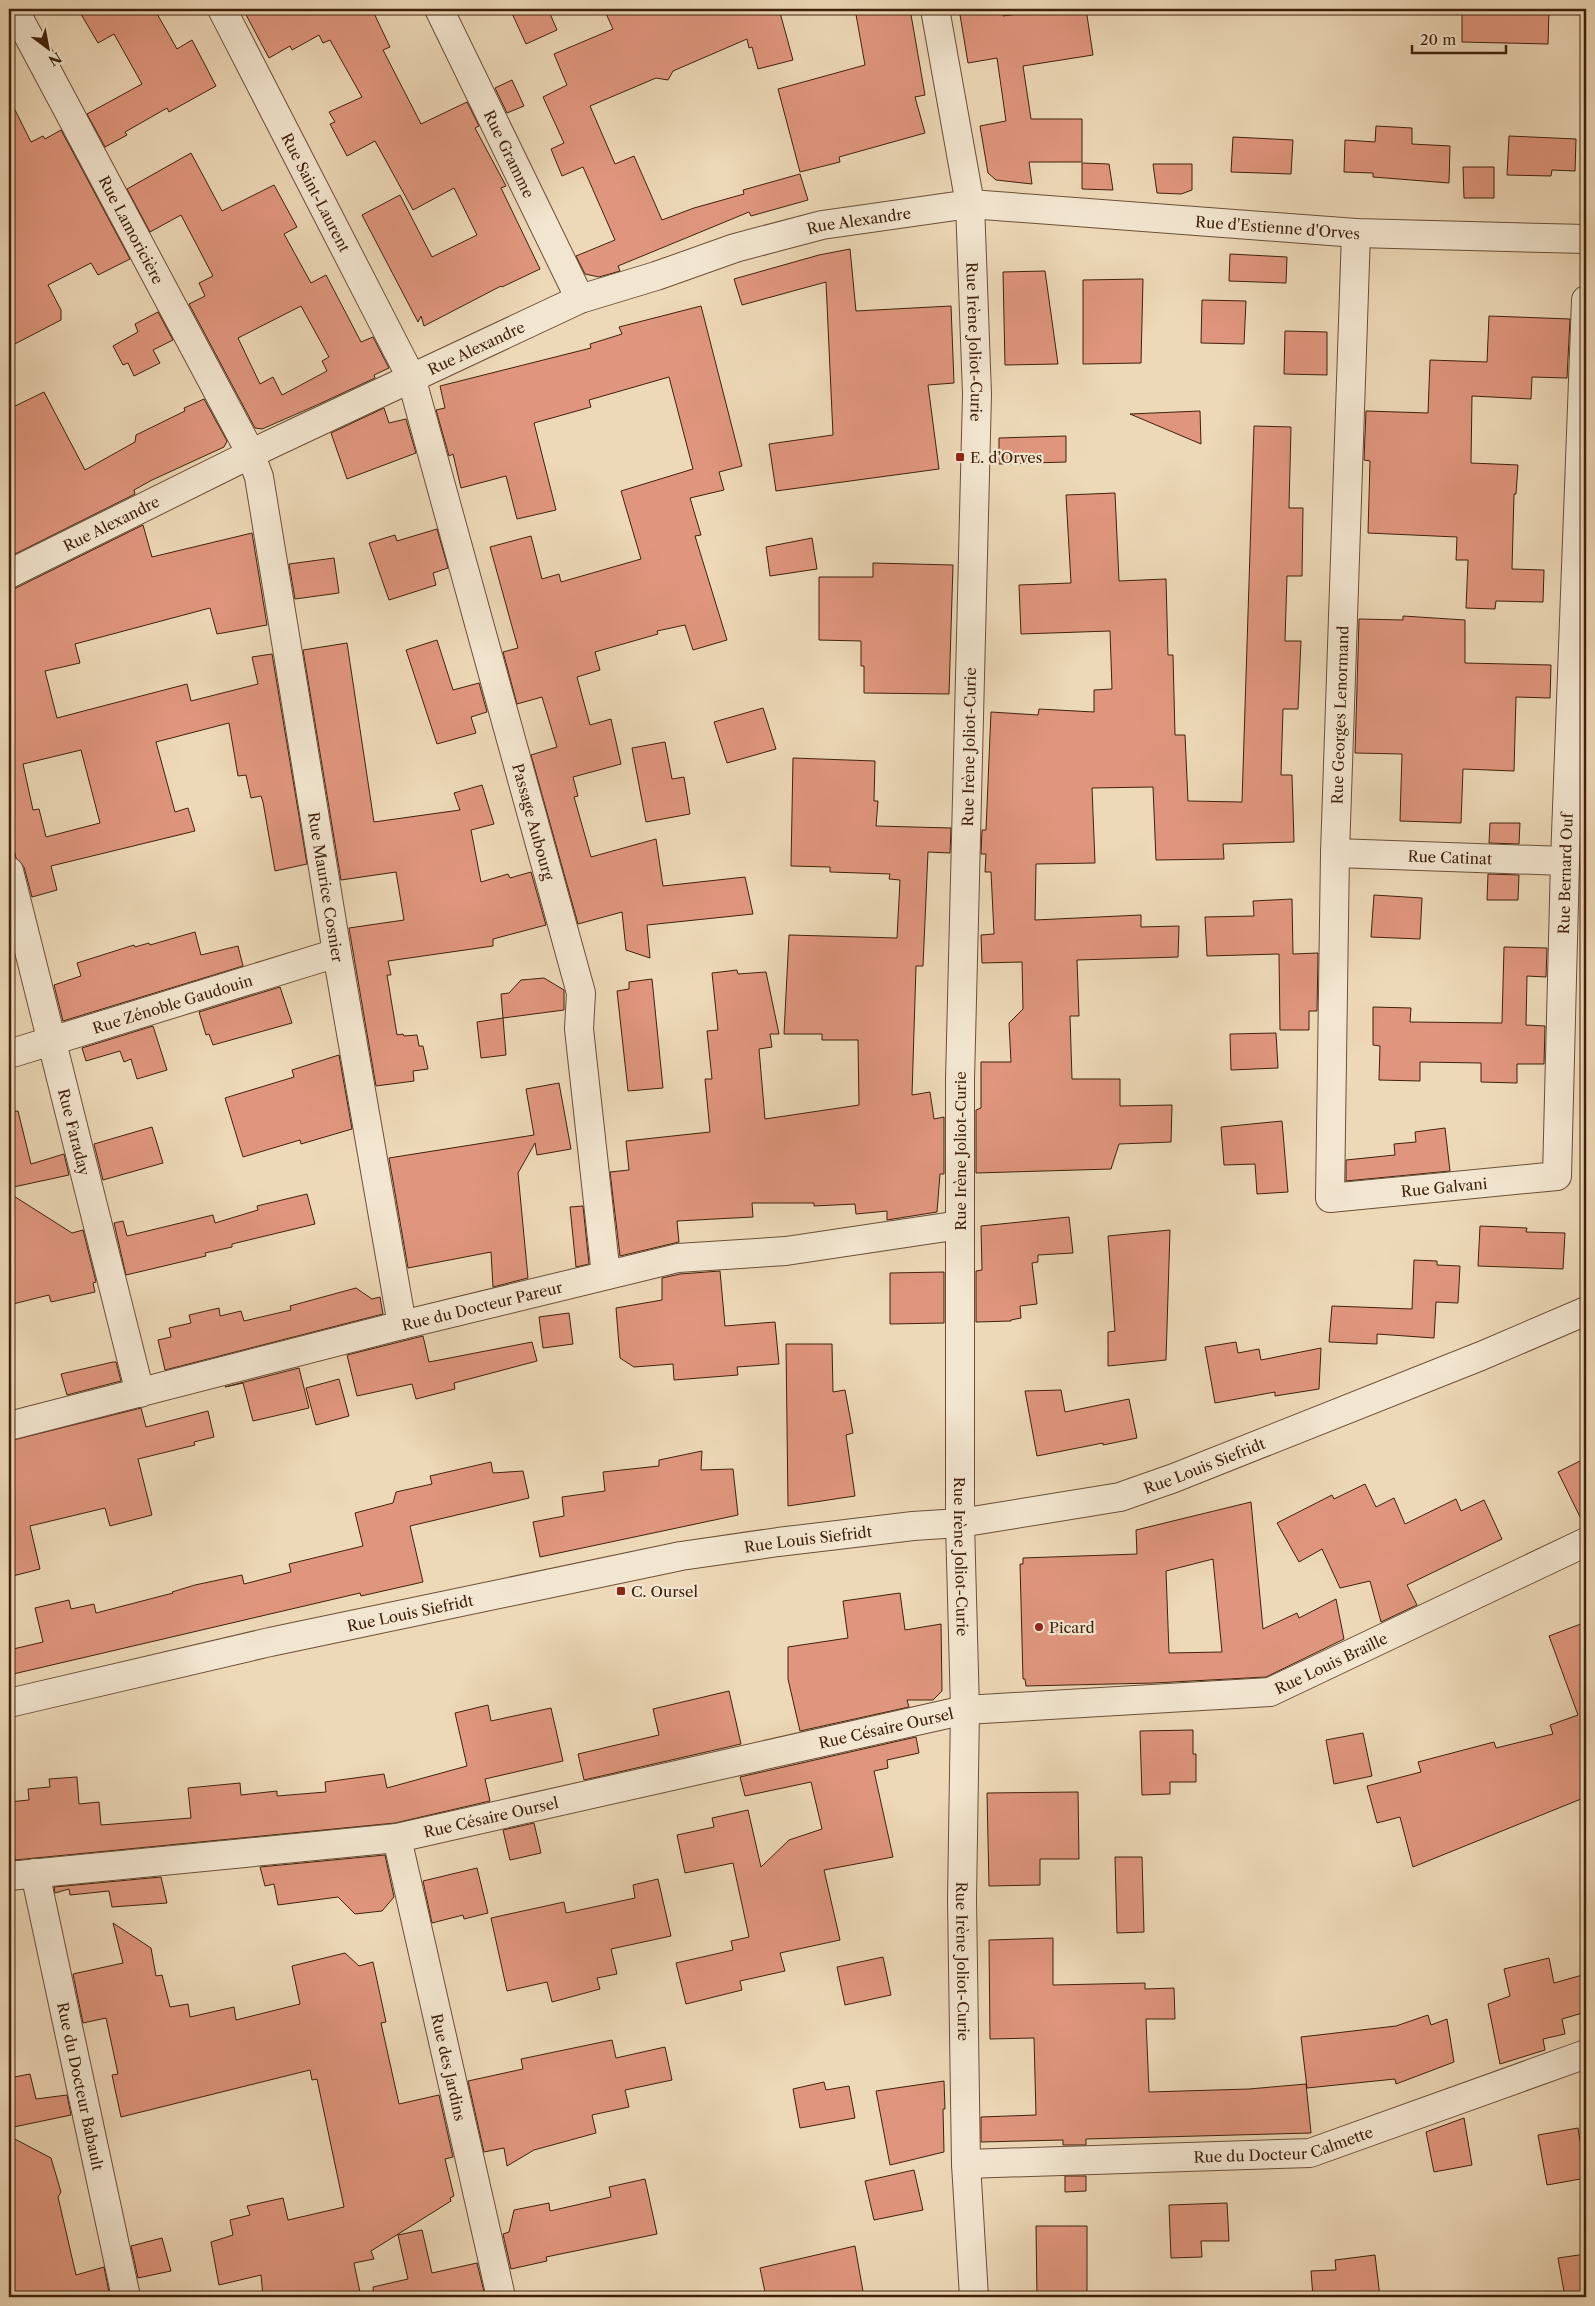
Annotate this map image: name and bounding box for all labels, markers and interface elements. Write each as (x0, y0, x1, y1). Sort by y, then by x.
north arrow (22, 22, 72, 72)
scale bar (1412, 22, 1506, 54)
text: 20 m (1420, 30, 1456, 49)
text: N (45, 48, 65, 70)
street label: Rue Gramme (480, 107, 539, 201)
street label: Rue Saint-Laurent (278, 129, 355, 256)
street label: Rue Lamoricière (95, 172, 168, 287)
street label: Rue Alexandre (805, 203, 912, 238)
street label: Rue d'Estienne d'Orves (1195, 211, 1360, 243)
street label: Rue Irène Joliot-Curie (963, 262, 987, 422)
street label: Rue Alexandre (424, 317, 528, 379)
place label: E. d’Orves (970, 448, 1042, 467)
marker: E. d’Orves (954, 451, 966, 463)
street label: Rue Alexandre (60, 491, 162, 555)
street label: Rue Georges Lenormand (1327, 625, 1353, 805)
street label: Rue Irène Joliot-Curie (958, 667, 980, 827)
street label: Passage Aubourg (509, 761, 559, 882)
street label: Rue Maurice Cosnier (305, 810, 348, 964)
street label: Rue Bernard Ouf (1554, 811, 1576, 935)
street label: Rue Catinat (1407, 846, 1493, 868)
street label: Rue Zénoble Gaudouin (90, 970, 255, 1037)
street label: Rue Irène Joliot-Curie (951, 1071, 970, 1231)
street label: Rue Faraday (54, 1086, 95, 1178)
street label: Rue Galvani (1400, 1173, 1488, 1201)
street label: Rue du Docteur Pareur (399, 1277, 565, 1334)
street label: Rue Louis Siefridt (1141, 1433, 1268, 1497)
street label: Rue Irène Joliot-Curie (950, 1477, 973, 1637)
street label: Rue Louis Siefridt (743, 1521, 874, 1556)
place label: C. Oursel (631, 1582, 698, 1601)
marker: C. Oursel (615, 1585, 627, 1597)
street label: Rue Louis Siefridt (345, 1590, 476, 1635)
place label: Picard (1049, 1618, 1095, 1637)
marker: Picard (1033, 1621, 1045, 1633)
street label: Rue Louis Braille (1271, 1628, 1390, 1698)
street label: Rue Césaire Oursel (817, 1703, 956, 1752)
street label: Rue Césaire Oursel (422, 1792, 561, 1841)
street label: Rue Irène Joliot-Curie (952, 1882, 974, 2041)
street label: Rue du Docteur Babault (53, 2000, 108, 2173)
street label: Rue des Jardins (428, 2012, 470, 2123)
street label: Rue du Docteur Calmette (1193, 2122, 1375, 2166)

